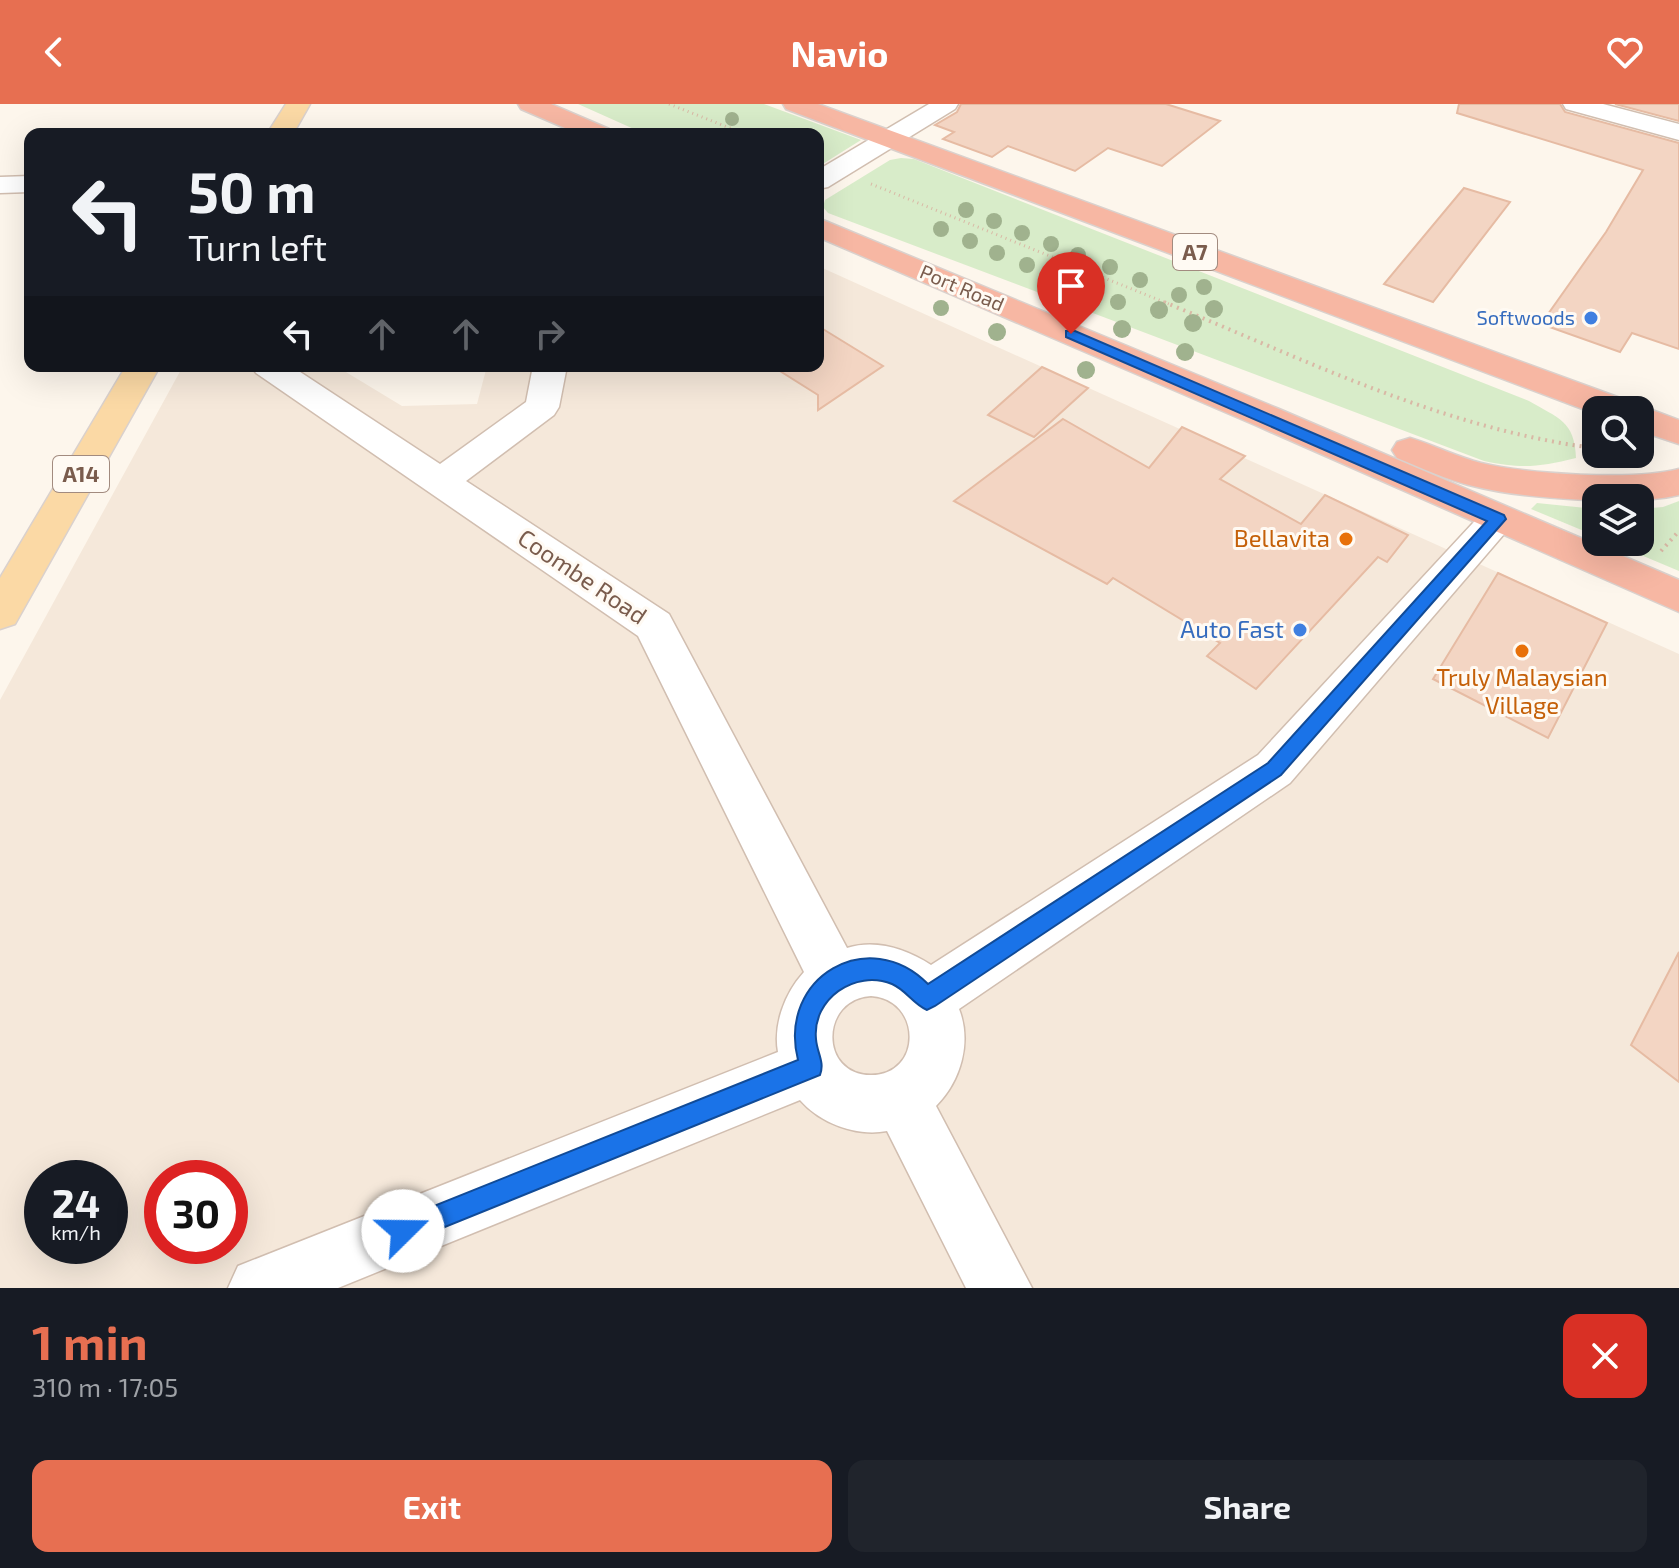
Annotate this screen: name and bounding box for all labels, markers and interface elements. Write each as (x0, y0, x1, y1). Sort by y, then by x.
icon: back (32, 30, 76, 74)
icon: heart (1603, 30, 1647, 74)
text: Navio (791, 31, 888, 74)
text: 50 m (188, 157, 316, 224)
icon: left (56, 160, 160, 264)
text: Turn left (188, 225, 327, 268)
road number: A7 (1173, 234, 1217, 270)
pin (1037, 252, 1105, 334)
street label: Port Road (917, 259, 1008, 316)
icon: arrive (1049, 264, 1093, 308)
place label: Softwoods (1476, 305, 1575, 329)
marker: Softwoods (1582, 309, 1600, 327)
icon: left (276, 312, 320, 356)
icon: ahead (360, 312, 404, 356)
icon: ahead (444, 312, 488, 356)
icon: right (528, 312, 572, 356)
map controls (1582, 396, 1654, 556)
button: search (1582, 396, 1654, 468)
road number: A14 (53, 456, 109, 492)
button: layers (1582, 484, 1654, 556)
street label: Coombe Road (513, 522, 653, 629)
place label: Bellavita (1234, 523, 1330, 552)
marker: Bellavita (1337, 530, 1355, 548)
place label: Auto Fast (1180, 614, 1284, 643)
marker: Auto Fast (1291, 621, 1309, 639)
marker: Truly Malaysian Village (1513, 642, 1531, 660)
place label: Truly Malaysian Village (1436, 662, 1608, 719)
speed limit sign: 30 (144, 1160, 248, 1264)
text: 24 (52, 1178, 100, 1226)
position arrow (361, 1189, 445, 1273)
text: km/h (51, 1220, 101, 1244)
text: 1 min (32, 1312, 148, 1370)
button: close (1563, 1314, 1647, 1398)
text: 310 m · 17:05 (32, 1371, 178, 1402)
button: Exit (32, 1460, 832, 1552)
button: Share (848, 1460, 1647, 1552)

